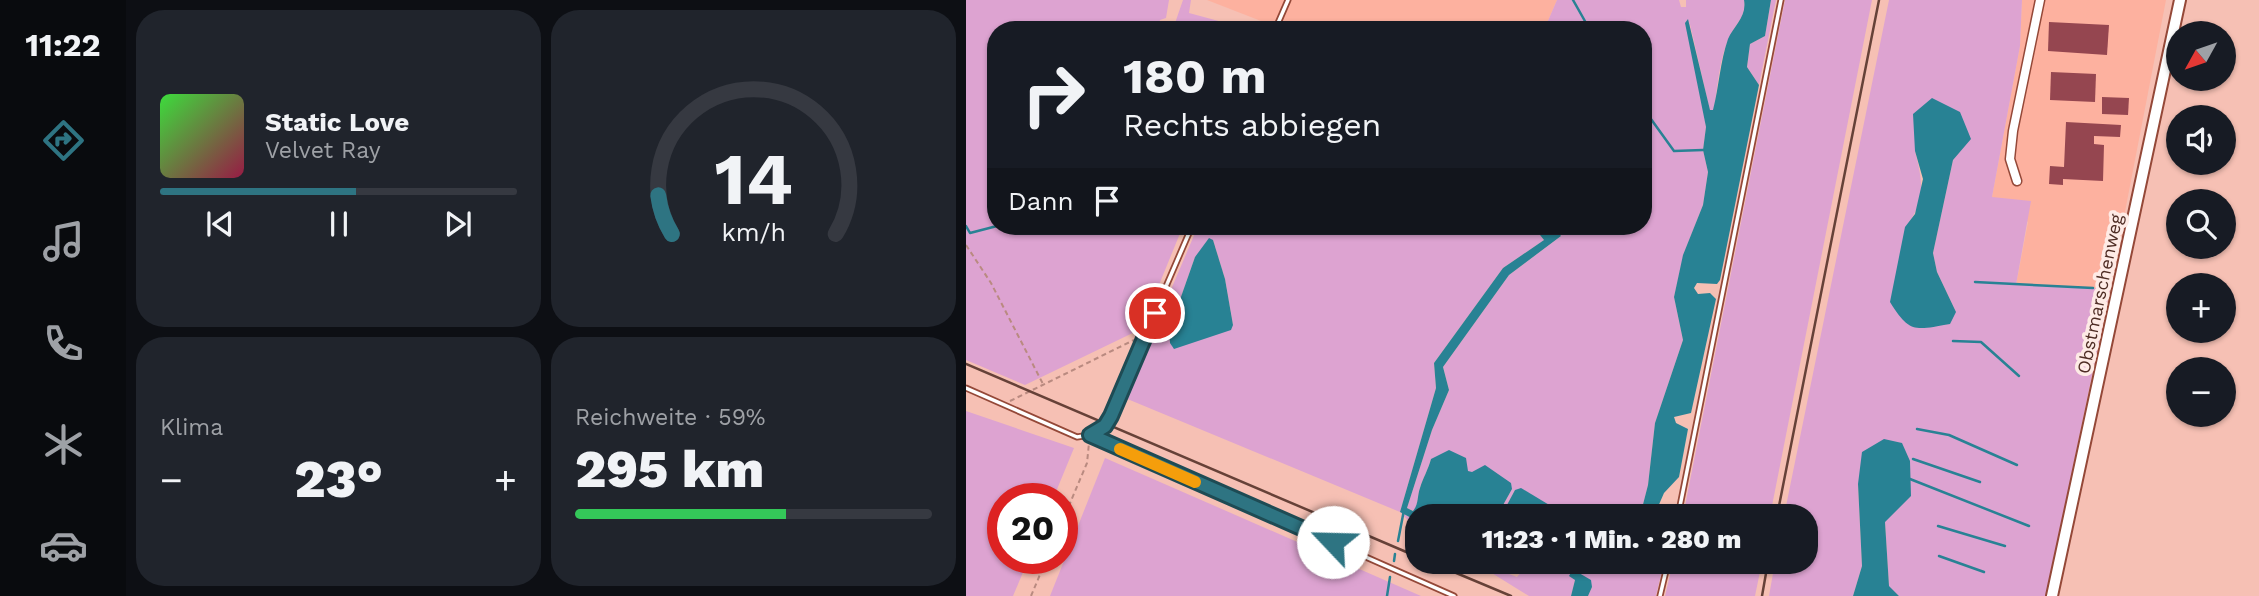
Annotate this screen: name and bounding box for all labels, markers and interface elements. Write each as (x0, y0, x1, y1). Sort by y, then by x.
north arrow (2166, 21, 2236, 91)
map controls (2166, 21, 2236, 427)
text: 11:22 (25, 26, 101, 64)
text: 180 m (1123, 47, 1267, 105)
icon: right (1008, 49, 1099, 140)
button: sound (2166, 105, 2236, 175)
text: Rechts abbiegen (1123, 106, 1381, 144)
text: Static Love (265, 107, 409, 137)
icon: directions (39, 116, 88, 165)
text: Velvet Ray (265, 137, 381, 164)
text: 14 (714, 137, 793, 223)
icon: arrive (1088, 182, 1126, 220)
text: Dann (1008, 186, 1074, 216)
button: search (2166, 189, 2236, 259)
icon: previous (201, 205, 239, 243)
icon: pause (320, 205, 358, 243)
icon: next (439, 205, 477, 243)
street label: Obstmarschenweg (2072, 212, 2127, 376)
icon: music (39, 217, 88, 266)
text: km/h (721, 218, 786, 247)
button: + (2166, 273, 2236, 343)
pin (1125, 283, 1185, 343)
icon: arrive (1136, 294, 1174, 332)
icon: phone (39, 319, 88, 368)
button: − (2166, 357, 2236, 427)
text: Reichweite · 59% (575, 404, 766, 431)
text: Klima (160, 414, 223, 441)
icon: climate (39, 420, 88, 469)
text: 295 km (575, 439, 764, 500)
text: 23° (294, 449, 383, 510)
text: − (160, 458, 183, 502)
text: + (494, 458, 517, 502)
speed limit sign: 20 (987, 483, 1078, 574)
position arrow (1296, 505, 1370, 579)
icon: car (39, 521, 88, 570)
text: 11:23 · 1 Min. · 280 m (1482, 524, 1741, 554)

